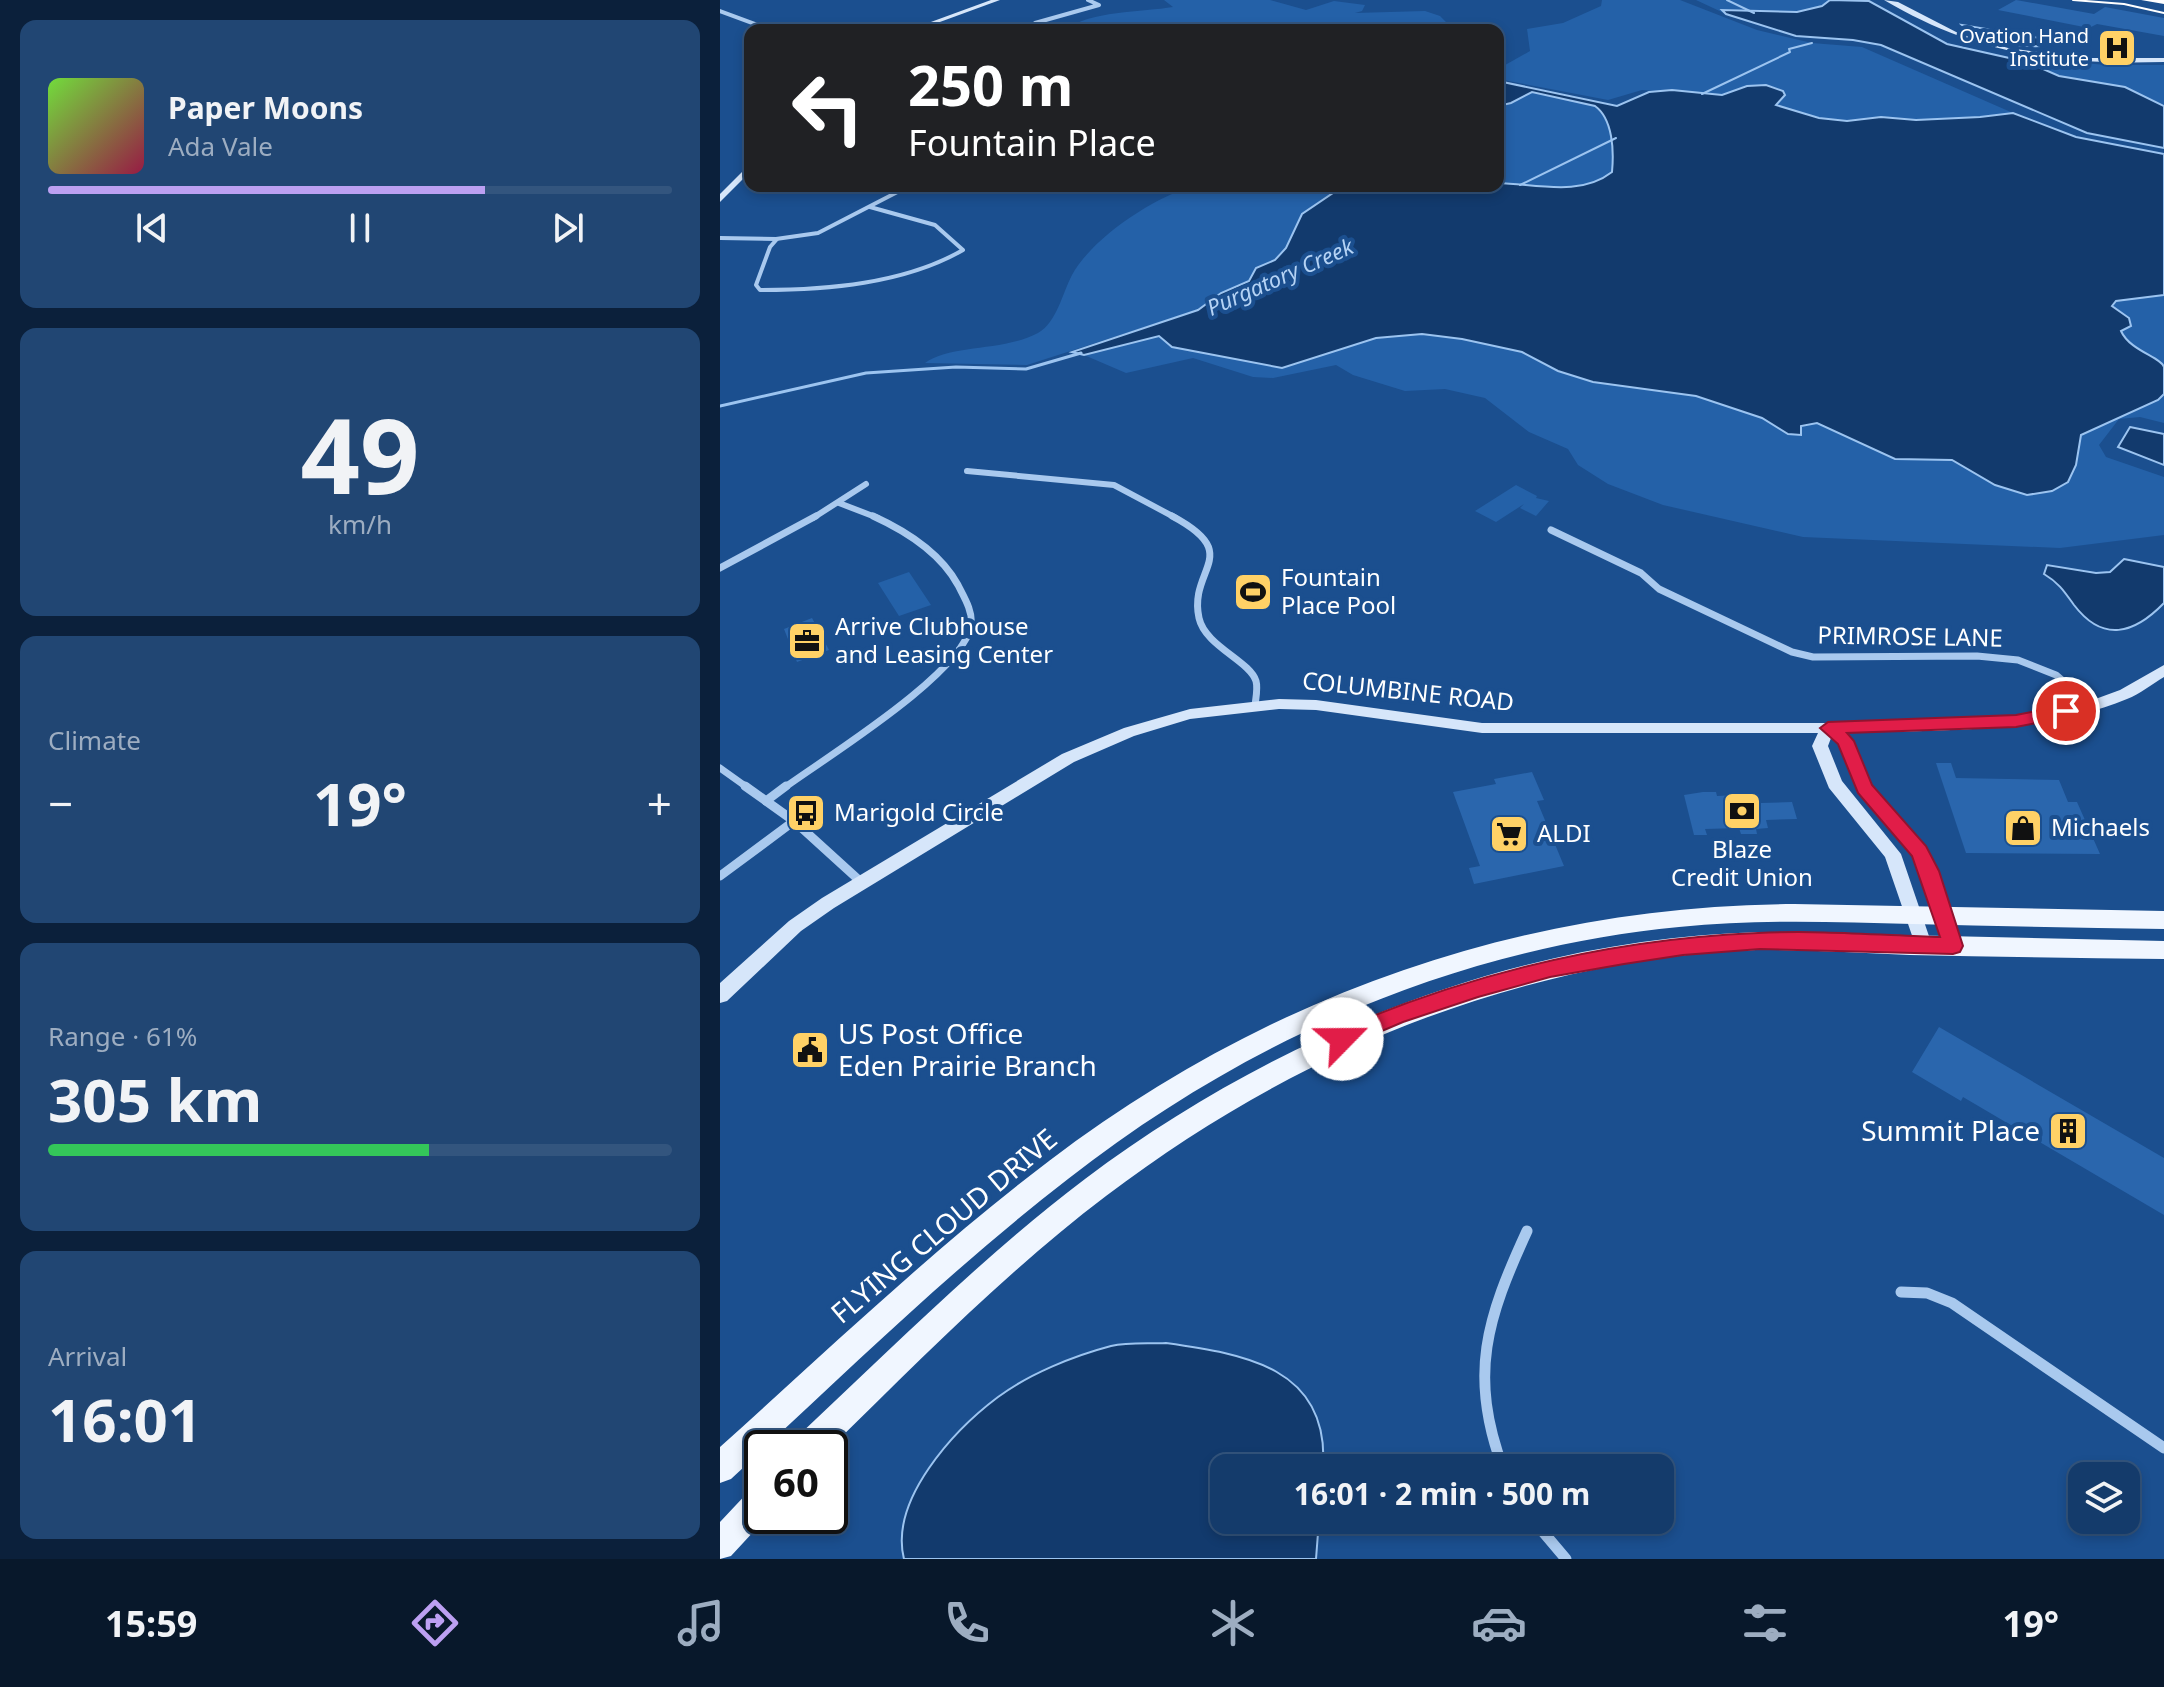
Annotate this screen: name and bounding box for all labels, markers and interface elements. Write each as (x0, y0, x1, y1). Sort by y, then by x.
place label: Ovation Hand Institute (1959, 22, 2089, 72)
hospital icon: Ovation Hand Institute (2096, 27, 2138, 69)
text: 250 m (908, 46, 1073, 122)
icon: left (776, 56, 880, 160)
text: Paper Moons (168, 87, 363, 128)
text: Fountain Place (908, 118, 1156, 167)
text: Ada Vale (168, 128, 273, 164)
icon: previous (130, 206, 174, 250)
icon: pause (338, 206, 382, 250)
icon: next (546, 206, 590, 250)
water label: Purgatory Creek (1202, 230, 1359, 322)
text: 49 (301, 383, 419, 524)
text: km/h (328, 506, 392, 542)
place label: Fountain Place Pool (1281, 560, 1396, 621)
sports icon: Fountain Place Pool (1232, 571, 1274, 613)
place label: Arrive Clubhouse and Leasing Center (835, 609, 1053, 670)
street label: PRIMROSE LANE (1817, 617, 2003, 654)
office icon: Arrive Clubhouse and Leasing Center (786, 620, 828, 662)
street label: COLUMBINE ROAD (1301, 663, 1516, 718)
pin (2032, 677, 2100, 745)
icon: arrive (2044, 689, 2088, 733)
text: Climate (48, 722, 141, 758)
text: 19° (313, 762, 407, 844)
text: − (48, 773, 73, 833)
text: + (647, 773, 672, 833)
bank icon: Blaze Credit Union (1721, 790, 1763, 832)
bus stop icon: Marigold Circle (785, 792, 827, 834)
place label: Marigold Circle (834, 795, 1004, 828)
shop icon: Michaels (2002, 807, 2044, 849)
place label: Michaels (2051, 810, 2150, 843)
supermarket icon: ALDI (1488, 813, 1530, 855)
place label: ALDI (1537, 816, 1591, 849)
place label: Blaze Credit Union (1671, 832, 1813, 893)
position arrow (1300, 997, 1384, 1081)
place label: US Post Office Eden Prairie Branch (838, 1014, 1097, 1084)
text: Range · 61% (48, 1018, 197, 1054)
public building icon: US Post Office Eden Prairie Branch (789, 1029, 831, 1071)
text: 305 km (48, 1058, 262, 1140)
building icon: Summit Place (2047, 1110, 2089, 1152)
place label: Summit Place (1861, 1111, 2040, 1149)
street label: FLYING CLOUD DRIVE (822, 1119, 1064, 1331)
text: Arrival (48, 1338, 127, 1374)
text: 16:01 (48, 1378, 202, 1460)
speed limit sign: 60 (744, 1430, 848, 1534)
map controls (2068, 1462, 2140, 1534)
button: layers (2068, 1462, 2140, 1534)
text: 16:01 · 2 min · 500 m (1294, 1473, 1590, 1514)
icon: directions (407, 1595, 463, 1651)
icon: music (673, 1595, 729, 1651)
icon: phone (939, 1595, 995, 1651)
icon: climate (1205, 1595, 1261, 1651)
icon: car (1471, 1595, 1527, 1651)
icon: filters (1737, 1595, 1793, 1651)
text: 15:59 (105, 1599, 197, 1648)
text: 19° (2003, 1599, 2059, 1648)

